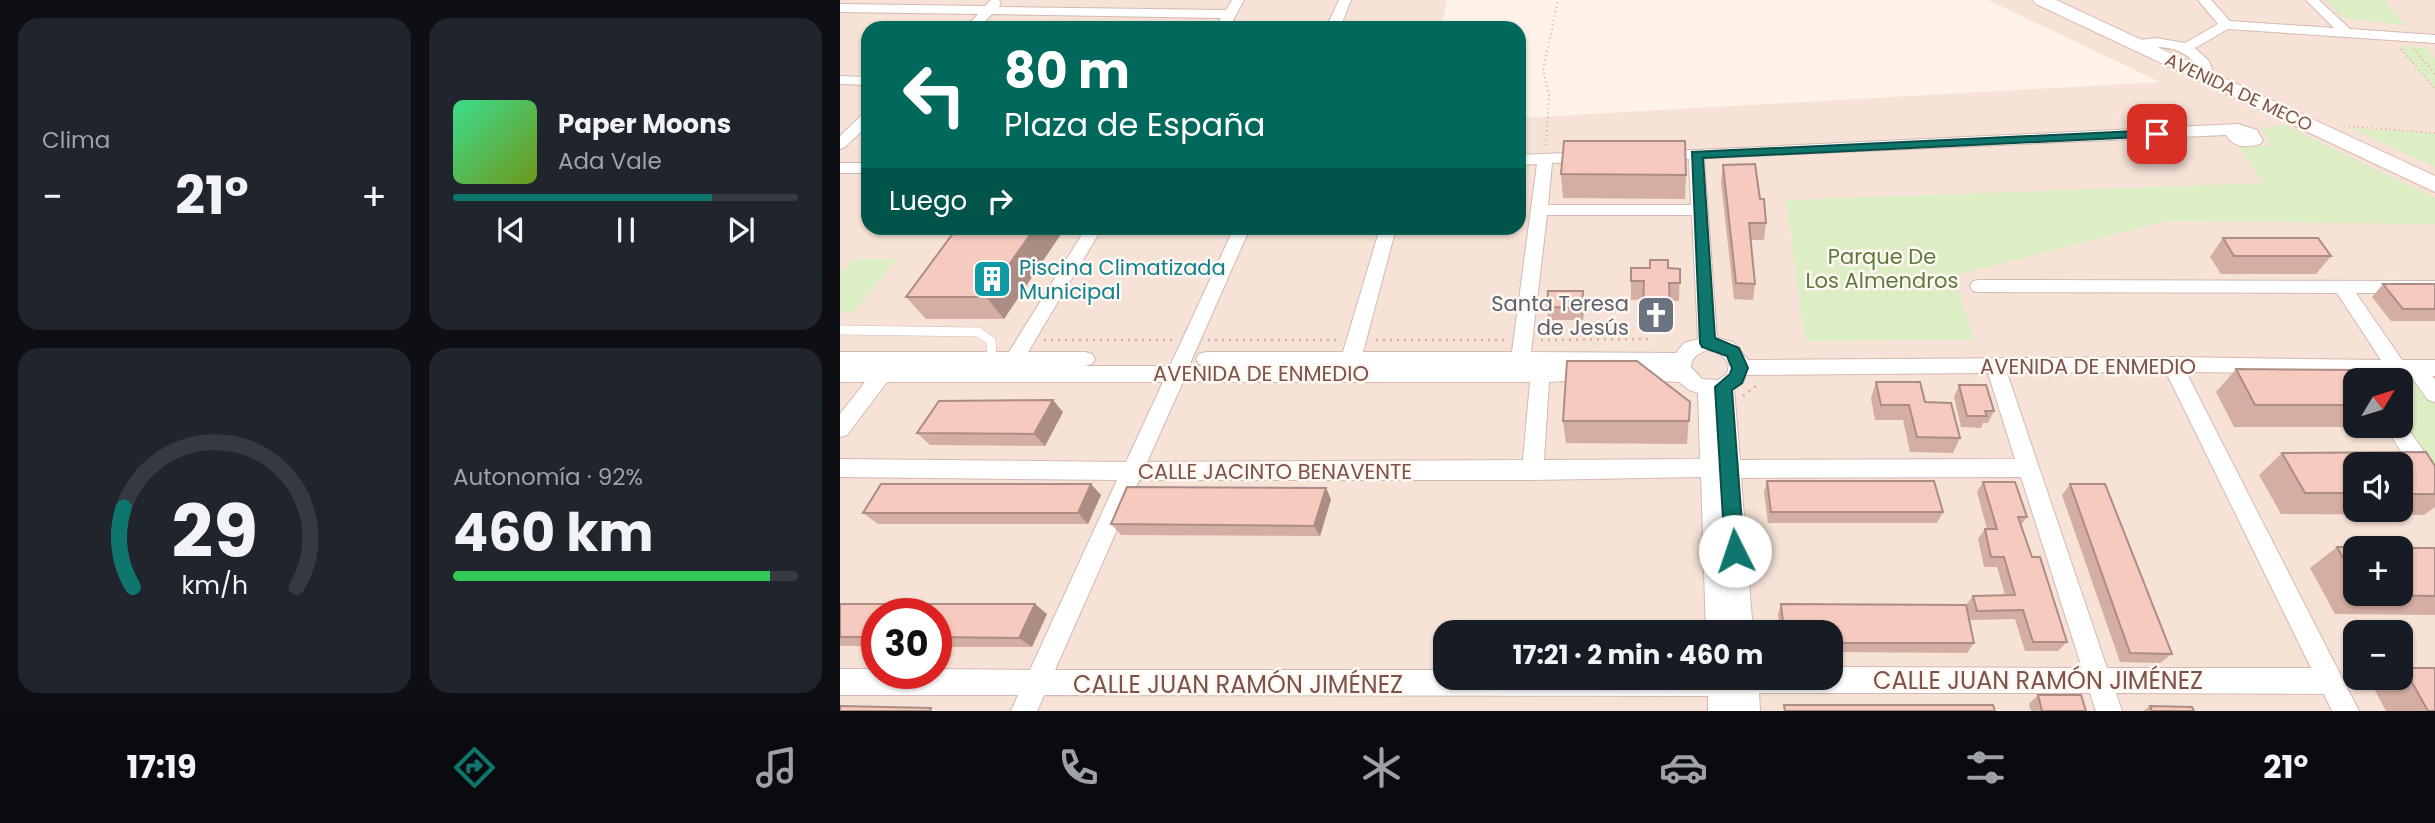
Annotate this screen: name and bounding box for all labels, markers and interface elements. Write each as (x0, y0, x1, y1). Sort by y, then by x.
text: 80 m (1004, 37, 1130, 105)
street label: AVENIDA DE MECO (2161, 47, 2317, 137)
icon: left (889, 49, 980, 140)
text: Plaza de España (1004, 102, 1265, 147)
pin (2127, 104, 2187, 164)
text: Paper Moons (558, 106, 731, 142)
icon: arrive (2138, 115, 2176, 153)
text: Clima (42, 124, 110, 156)
text: Ada Vale (558, 145, 662, 177)
text: 21° (175, 159, 249, 232)
text: − (42, 170, 63, 223)
text: + (361, 170, 387, 223)
icon: right (981, 182, 1019, 220)
text: Luego (889, 183, 967, 219)
icon: previous (492, 211, 530, 249)
icon: pause (607, 211, 645, 249)
icon: next (722, 211, 760, 249)
park label: Parque De Los Almendros (1806, 242, 1958, 295)
place label: Piscina Climatizada Municipal (1019, 253, 1226, 306)
building icon: Piscina Climatizada Municipal (971, 258, 1013, 300)
place label: Santa Teresa de Jesús (1491, 289, 1629, 342)
church icon: Santa Teresa de Jesús (1635, 294, 1677, 336)
street label: AVENIDA DE ENMEDIO (1980, 352, 2196, 381)
street label: AVENIDA DE ENMEDIO (1153, 359, 1369, 388)
north arrow (2343, 368, 2413, 438)
map controls (2343, 368, 2413, 690)
button: sound (2343, 452, 2413, 522)
street label: CALLE JACINTO BENAVENTE (1138, 457, 1412, 486)
text: Autonomía · 92% (453, 461, 643, 493)
text: 29 (171, 481, 258, 582)
text: 460 km (453, 496, 653, 569)
position arrow (1698, 514, 1772, 588)
button: + (2343, 536, 2413, 606)
text: km/h (181, 567, 248, 602)
speed limit sign: 30 (861, 598, 952, 689)
button: − (2343, 620, 2413, 690)
text: 17:21 · 2 min · 460 m (1513, 637, 1763, 673)
street label: CALLE JUAN RAMÓN JIMÉNEZ (1873, 664, 2203, 697)
street label: CALLE JUAN RAMÓN JIMÉNEZ (1073, 668, 1403, 701)
icon: directions (450, 743, 499, 792)
icon: music (752, 743, 801, 792)
icon: phone (1054, 743, 1103, 792)
icon: climate (1357, 743, 1406, 792)
icon: car (1659, 743, 1708, 792)
icon: filters (1961, 743, 2010, 792)
text: 17:19 (127, 744, 197, 789)
text: 21° (2263, 744, 2308, 789)

